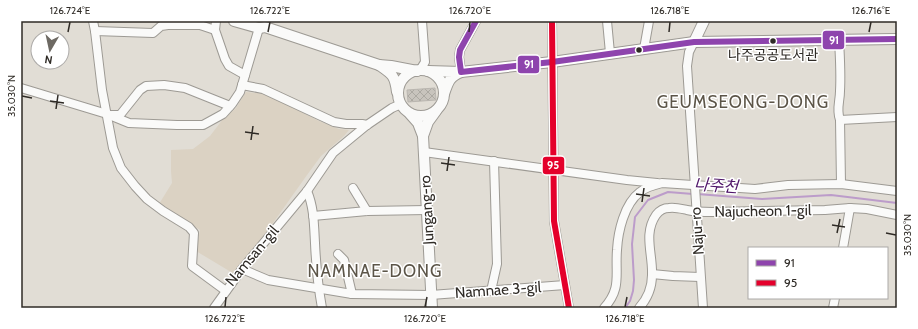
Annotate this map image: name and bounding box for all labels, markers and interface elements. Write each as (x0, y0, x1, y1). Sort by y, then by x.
text: 126.724°E (50, 4, 91, 17)
text: 126.722°E (250, 4, 291, 17)
text: 126.720°E (449, 4, 491, 17)
text: 126.718°E (650, 4, 690, 17)
text: 126.716°E (852, 4, 891, 17)
north arrow (30, 30, 70, 70)
line badge: 91 (822, 30, 845, 50)
text: 91 (829, 33, 839, 47)
marker: 나주공공도서관 (768, 36, 778, 46)
unlabelled marker (634, 45, 644, 55)
place label: 나주공공도서관 (728, 46, 818, 64)
text: N (43, 52, 53, 67)
line badge: 91 (517, 55, 540, 74)
text: 91 (524, 57, 534, 71)
text: 35.030°N (5, 75, 18, 117)
district label: GEUMSEONG-DONG (657, 92, 829, 112)
line badge: 95 (542, 156, 565, 175)
text: 95 (547, 158, 559, 172)
water label: 나주천 (693, 174, 741, 197)
street label: Jungang-ro (416, 175, 438, 246)
street label: Najucheon 1-gil (714, 201, 812, 221)
street label: Naju-ro (686, 207, 708, 255)
text: 35.030°N (901, 214, 914, 256)
street label: Namsan-gil (222, 222, 283, 290)
legend (748, 247, 888, 299)
text: 91 (784, 255, 795, 270)
district label: NAMNAE-DONG (308, 261, 442, 281)
text: 95 (784, 275, 797, 290)
street label: Namnae 3-gil (454, 278, 542, 302)
text: 126.722°E (205, 312, 246, 325)
text: 126.720°E (404, 312, 446, 325)
text: 126.718°E (605, 312, 645, 325)

